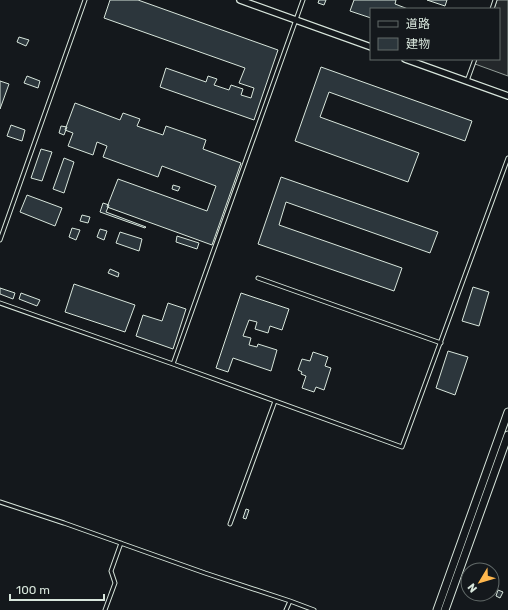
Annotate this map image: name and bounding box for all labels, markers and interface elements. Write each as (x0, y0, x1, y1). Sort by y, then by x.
legend (370, 8, 500, 60)
text: 道路 (406, 17, 430, 31)
text: 建物 (406, 37, 430, 51)
north arrow (460, 562, 500, 602)
scale bar (10, 576, 104, 602)
text: N (465, 581, 480, 595)
text: 100 m (16, 583, 50, 597)

